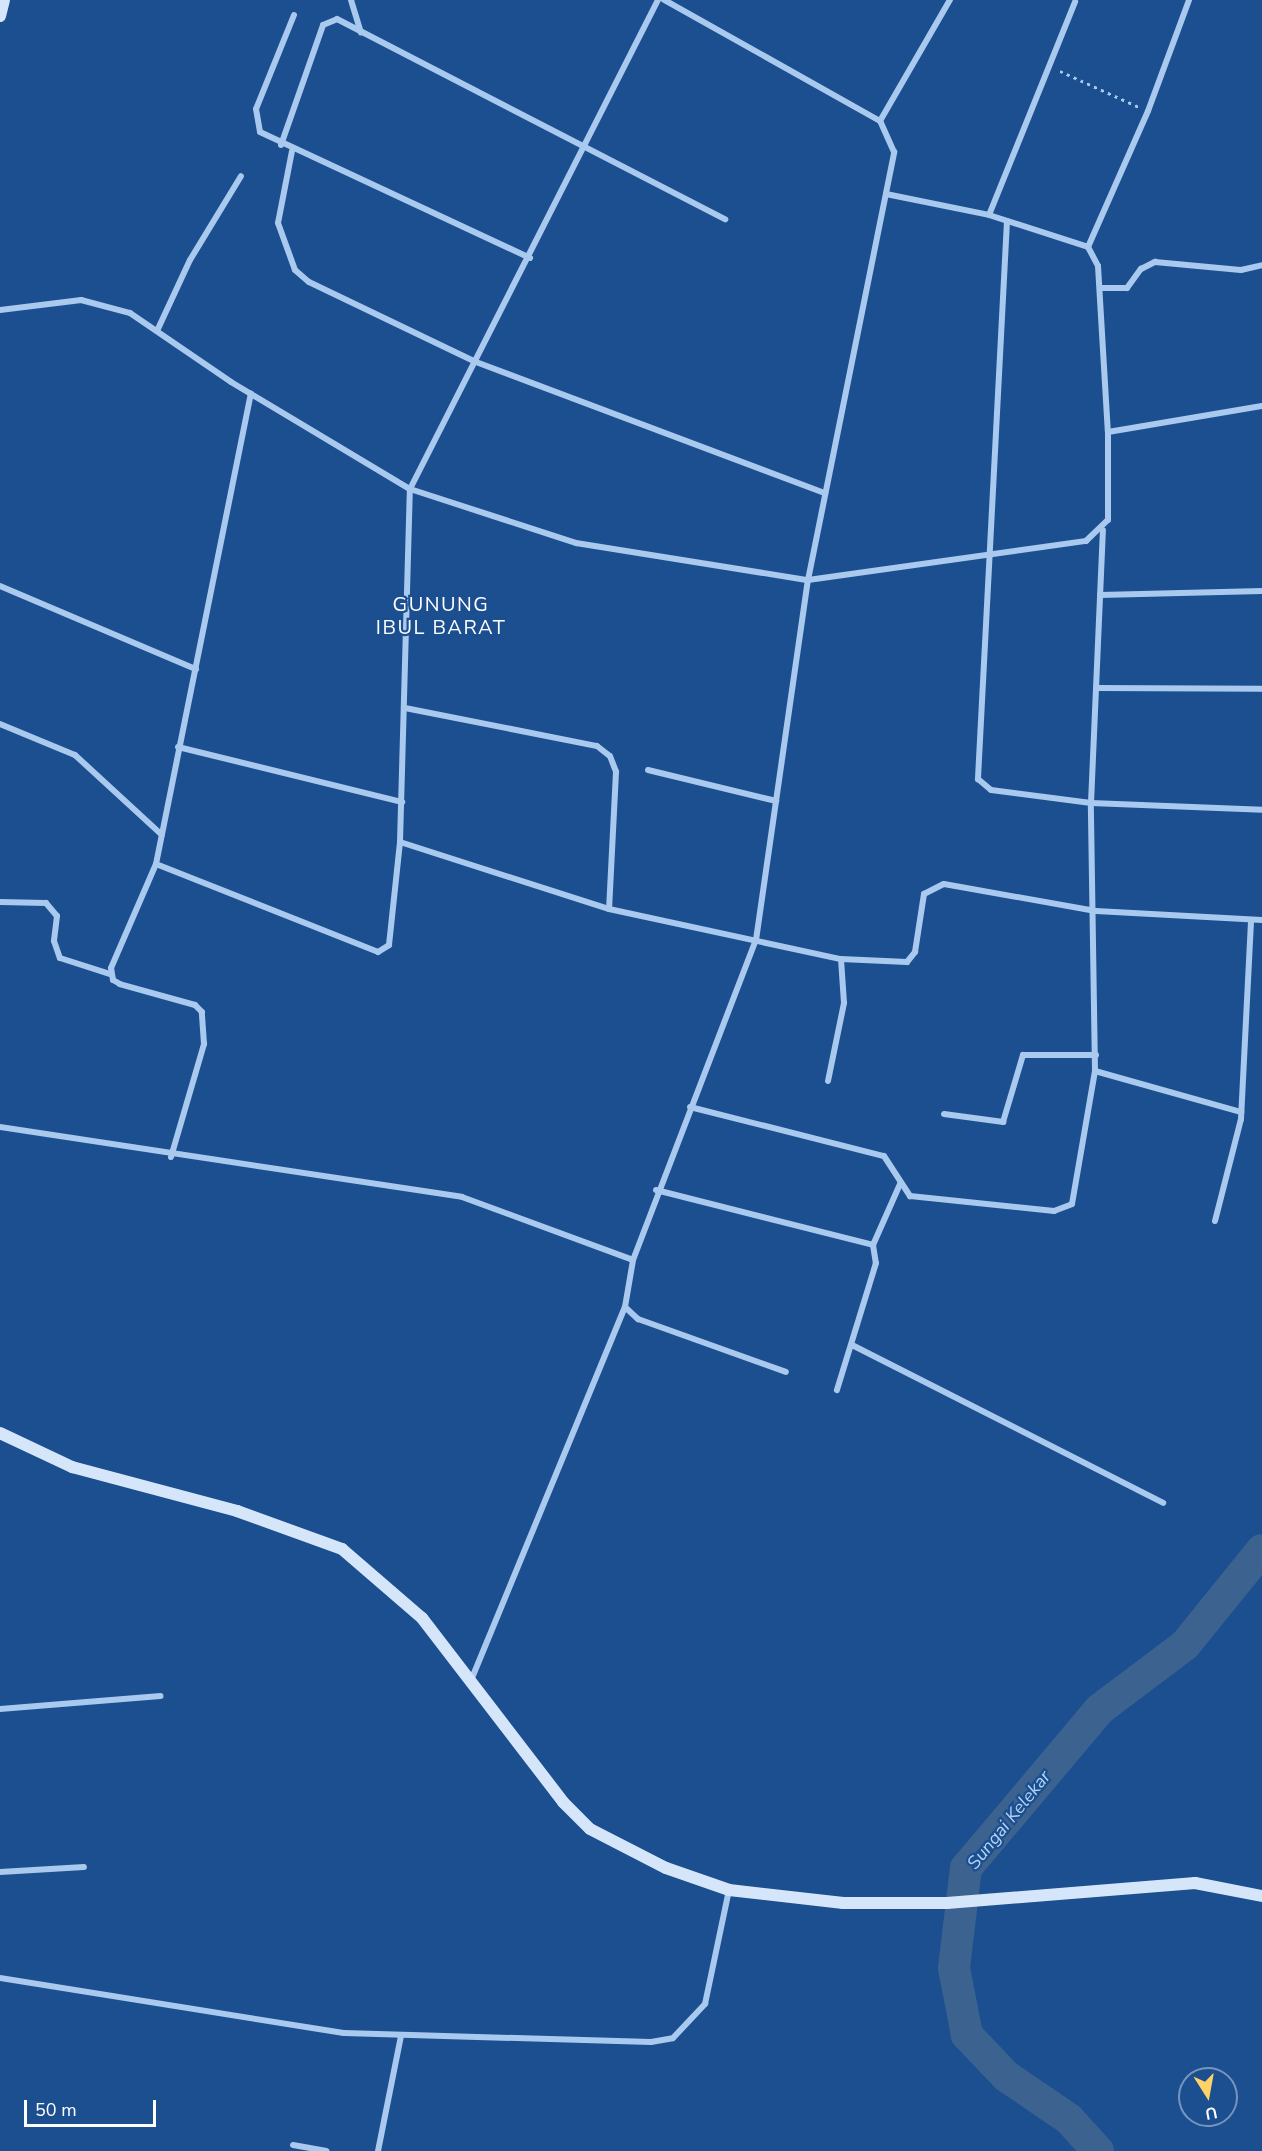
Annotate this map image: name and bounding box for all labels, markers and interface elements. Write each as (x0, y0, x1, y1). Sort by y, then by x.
district label: GUNUNG IBUL BARAT (376, 592, 506, 639)
water label: Sungai Kelekar (963, 1766, 1055, 1874)
north arrow (1178, 2067, 1238, 2127)
scale bar (27, 2088, 159, 2126)
text: 50 m (35, 2098, 77, 2122)
text: U (1203, 2101, 1219, 2125)

